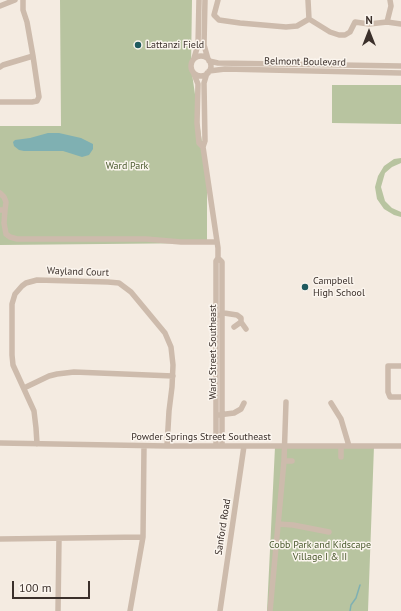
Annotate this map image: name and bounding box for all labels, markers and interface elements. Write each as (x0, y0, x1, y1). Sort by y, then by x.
north arrow (349, 12, 389, 52)
text: N (365, 13, 373, 27)
place label: Lattanzi Field (146, 39, 204, 51)
marker: Lattanzi Field (133, 40, 143, 50)
street label: Belmont Boulevard (264, 55, 346, 69)
park label: Ward Park (106, 160, 148, 172)
street label: Wayland Court (47, 265, 109, 279)
place label: Campbell High School (313, 275, 365, 298)
marker: Campbell High School (300, 282, 310, 292)
street label: Ward Street Southeast (207, 304, 219, 400)
street label: Powder Springs Street Southeast (131, 431, 271, 443)
street label: Sanford Road (213, 498, 233, 556)
park label: Cobb Park and Kidscape Village I & II (269, 539, 371, 562)
scale bar (14, 573, 92, 599)
text: 100 m (19, 580, 52, 595)

